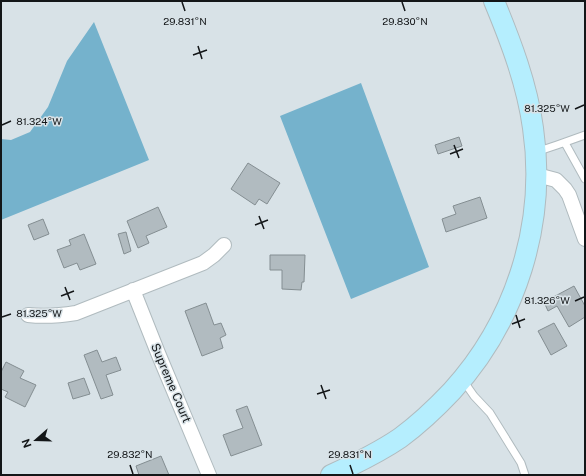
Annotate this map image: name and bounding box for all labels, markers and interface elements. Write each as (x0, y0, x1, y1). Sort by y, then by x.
text: 29.831°N (163, 15, 207, 27)
text: 29.830°N (382, 15, 428, 27)
text: 81.325°W (524, 102, 570, 114)
text: 81.324°W (16, 115, 62, 127)
text: 81.326°W (524, 294, 570, 306)
text: 81.325°W (16, 307, 62, 319)
street label: Supreme Court (148, 341, 194, 425)
north arrow (16, 420, 56, 460)
text: N (19, 437, 34, 450)
text: 29.832°N (107, 448, 153, 460)
text: 29.831°N (328, 448, 372, 460)

